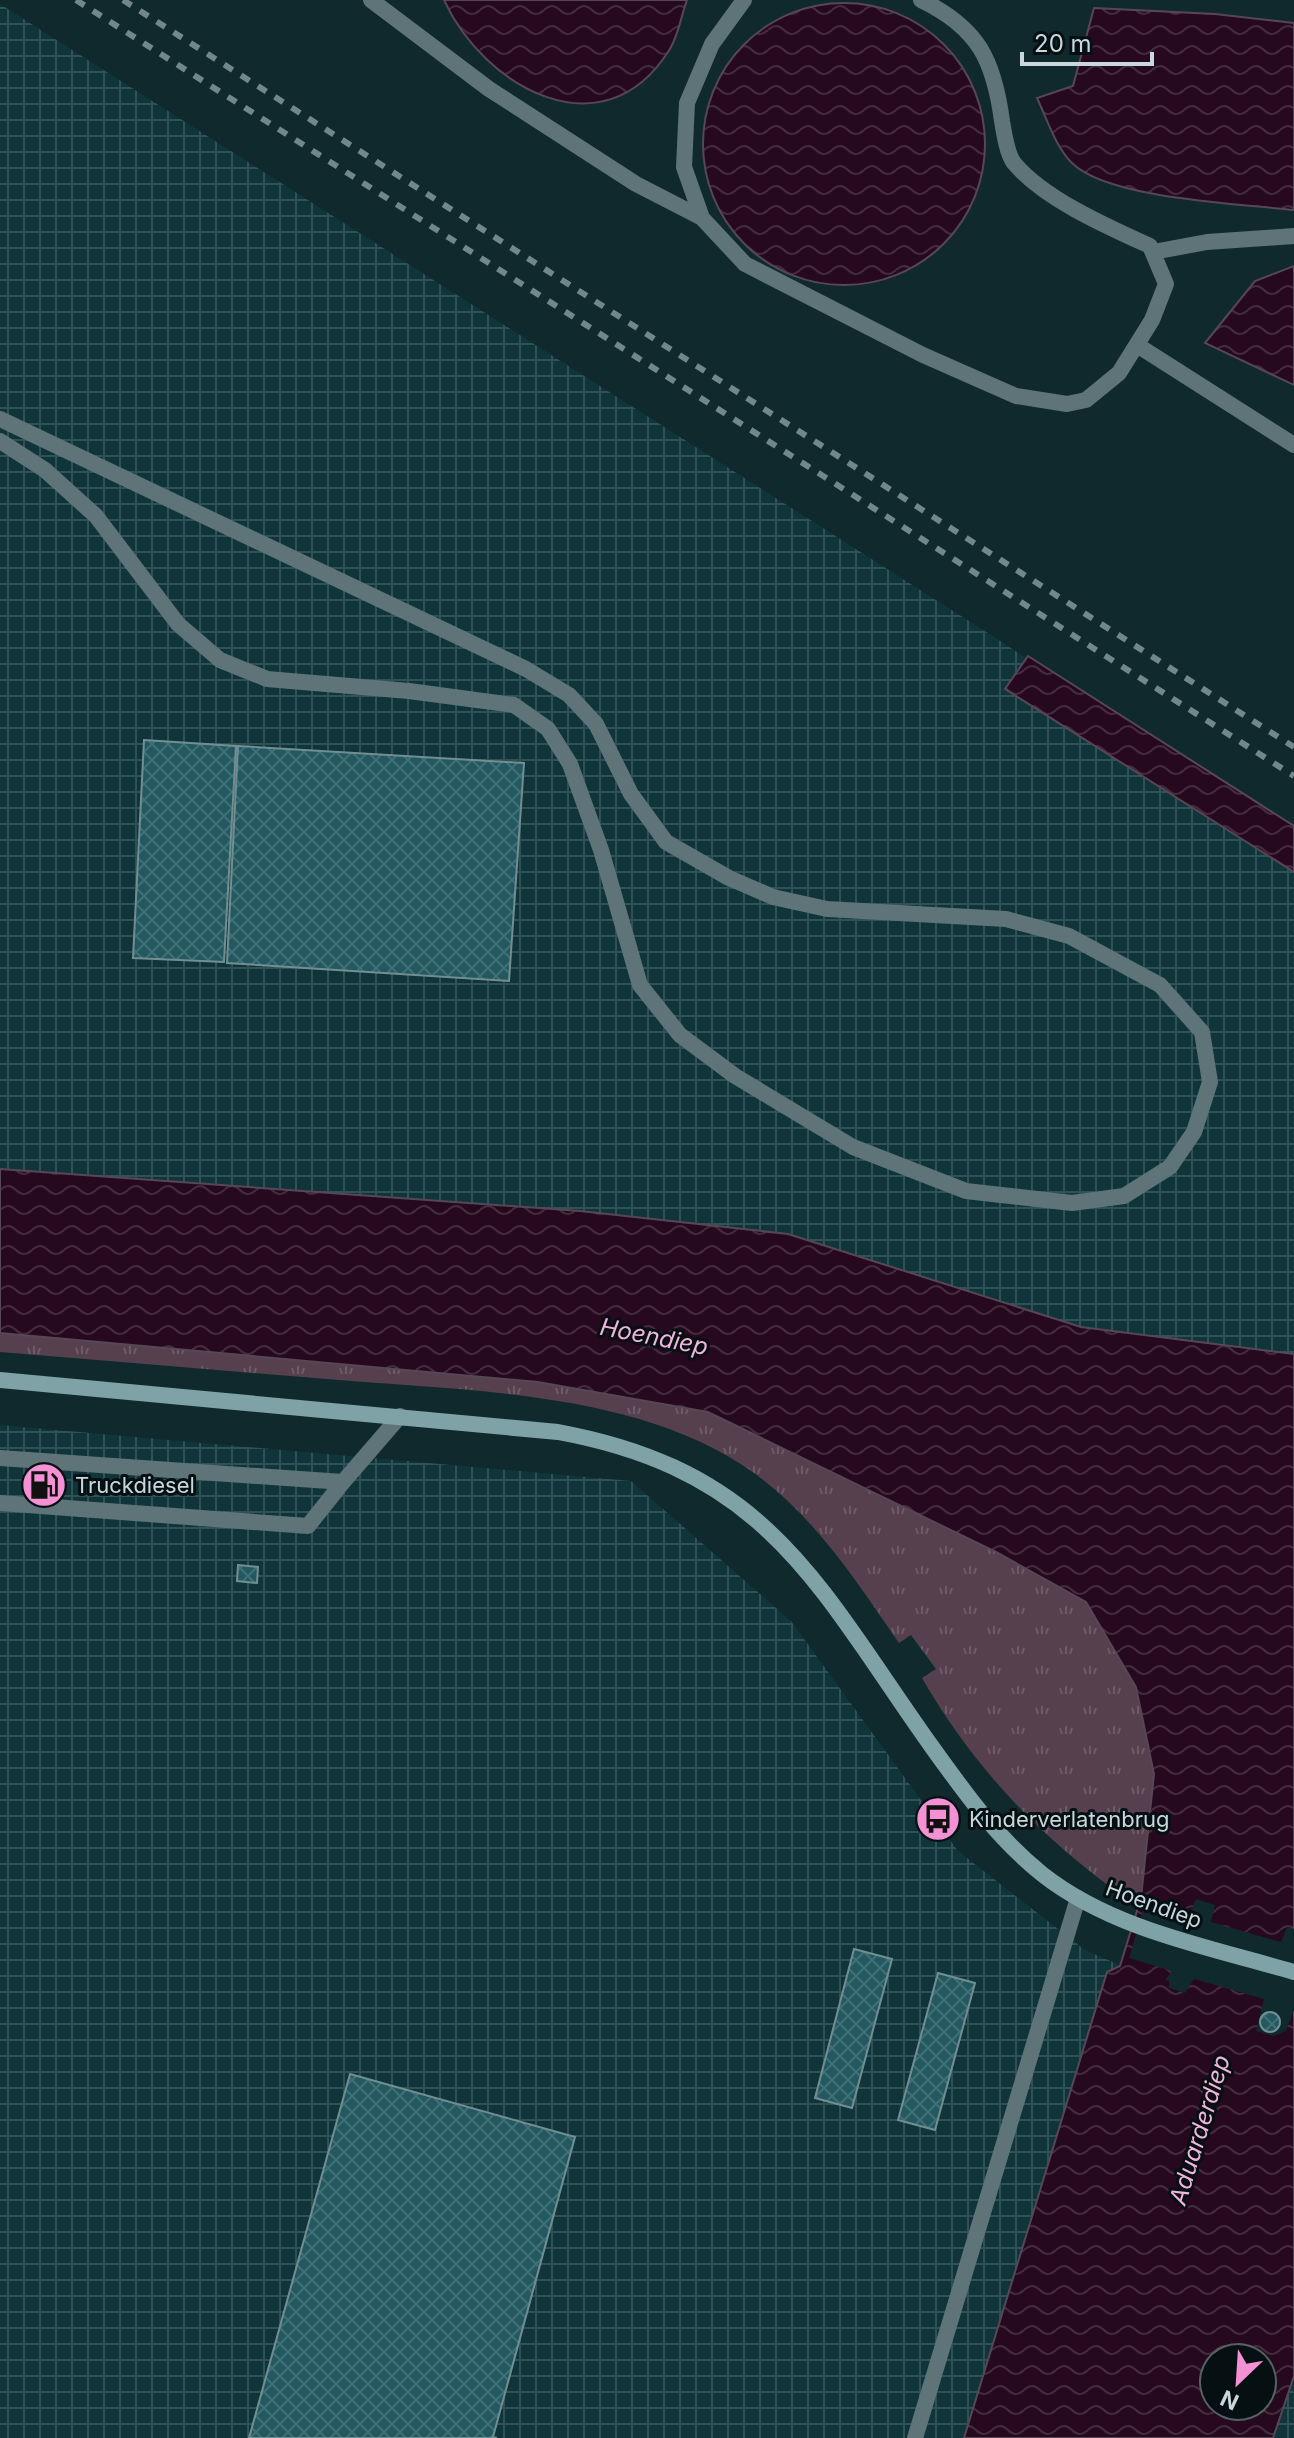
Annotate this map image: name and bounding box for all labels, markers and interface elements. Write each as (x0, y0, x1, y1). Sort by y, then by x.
scale bar (1022, 16, 1152, 66)
text: 20 m (1034, 29, 1092, 58)
water label: Hoendiep (598, 1312, 711, 1361)
fuel station icon: Truckdiesel (20, 1461, 68, 1509)
place label: Truckdiesel (75, 1472, 195, 1498)
bus stop icon: Kinderverlatenbrug (914, 1795, 962, 1843)
place label: Kinderverlatenbrug (969, 1806, 1170, 1832)
street label: Hoendiep (1102, 1875, 1206, 1933)
water label: Aduarderdiep (1163, 2051, 1236, 2209)
north arrow (1198, 2342, 1278, 2422)
text: N (1216, 2385, 1243, 2415)

